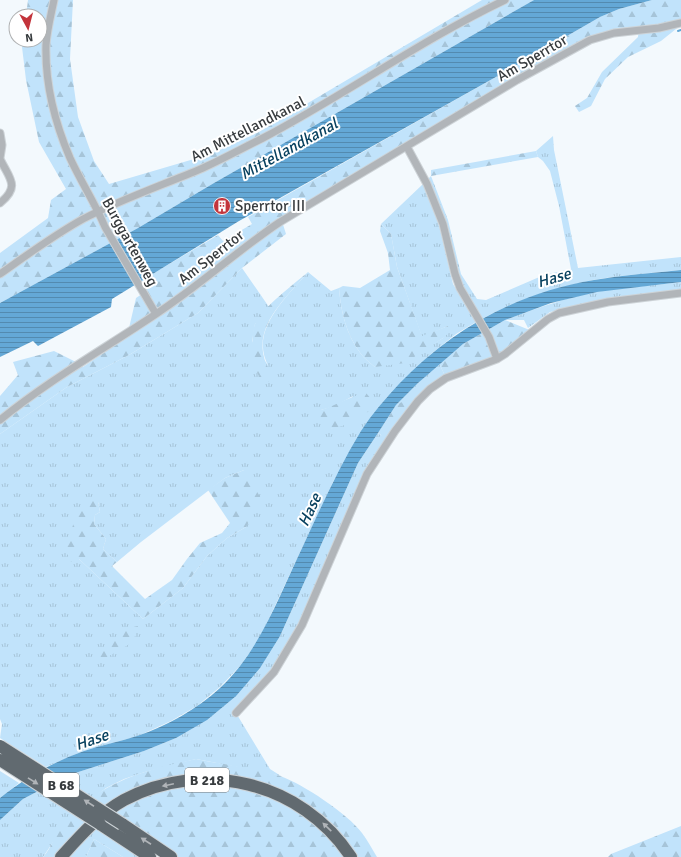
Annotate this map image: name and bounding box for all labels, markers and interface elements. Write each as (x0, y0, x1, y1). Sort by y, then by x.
north arrow (8, 8, 48, 48)
street label: Am Sperrtor (494, 30, 571, 85)
text: N (25, 31, 34, 44)
street label: Am Mittellandkanal (188, 92, 308, 166)
water label: Mittellandkanal (237, 114, 341, 184)
street label: Burggartenweg (98, 195, 162, 290)
building icon: Sperrtor III (212, 196, 232, 216)
place label: Sperrtor III (235, 197, 305, 215)
street label: Am Sperrtor (175, 226, 248, 288)
water label: Hase (535, 263, 574, 292)
water label: Hase (294, 490, 327, 530)
water label: Hase (73, 725, 112, 755)
road number: B 218 (185, 768, 229, 792)
road number: B 68 (43, 773, 79, 797)
one-way arrow (28, 777, 38, 785)
one-way arrow (161, 782, 174, 788)
one-way arrow (84, 799, 94, 807)
one-way arrow (322, 822, 332, 832)
one-way arrow (141, 837, 152, 844)

